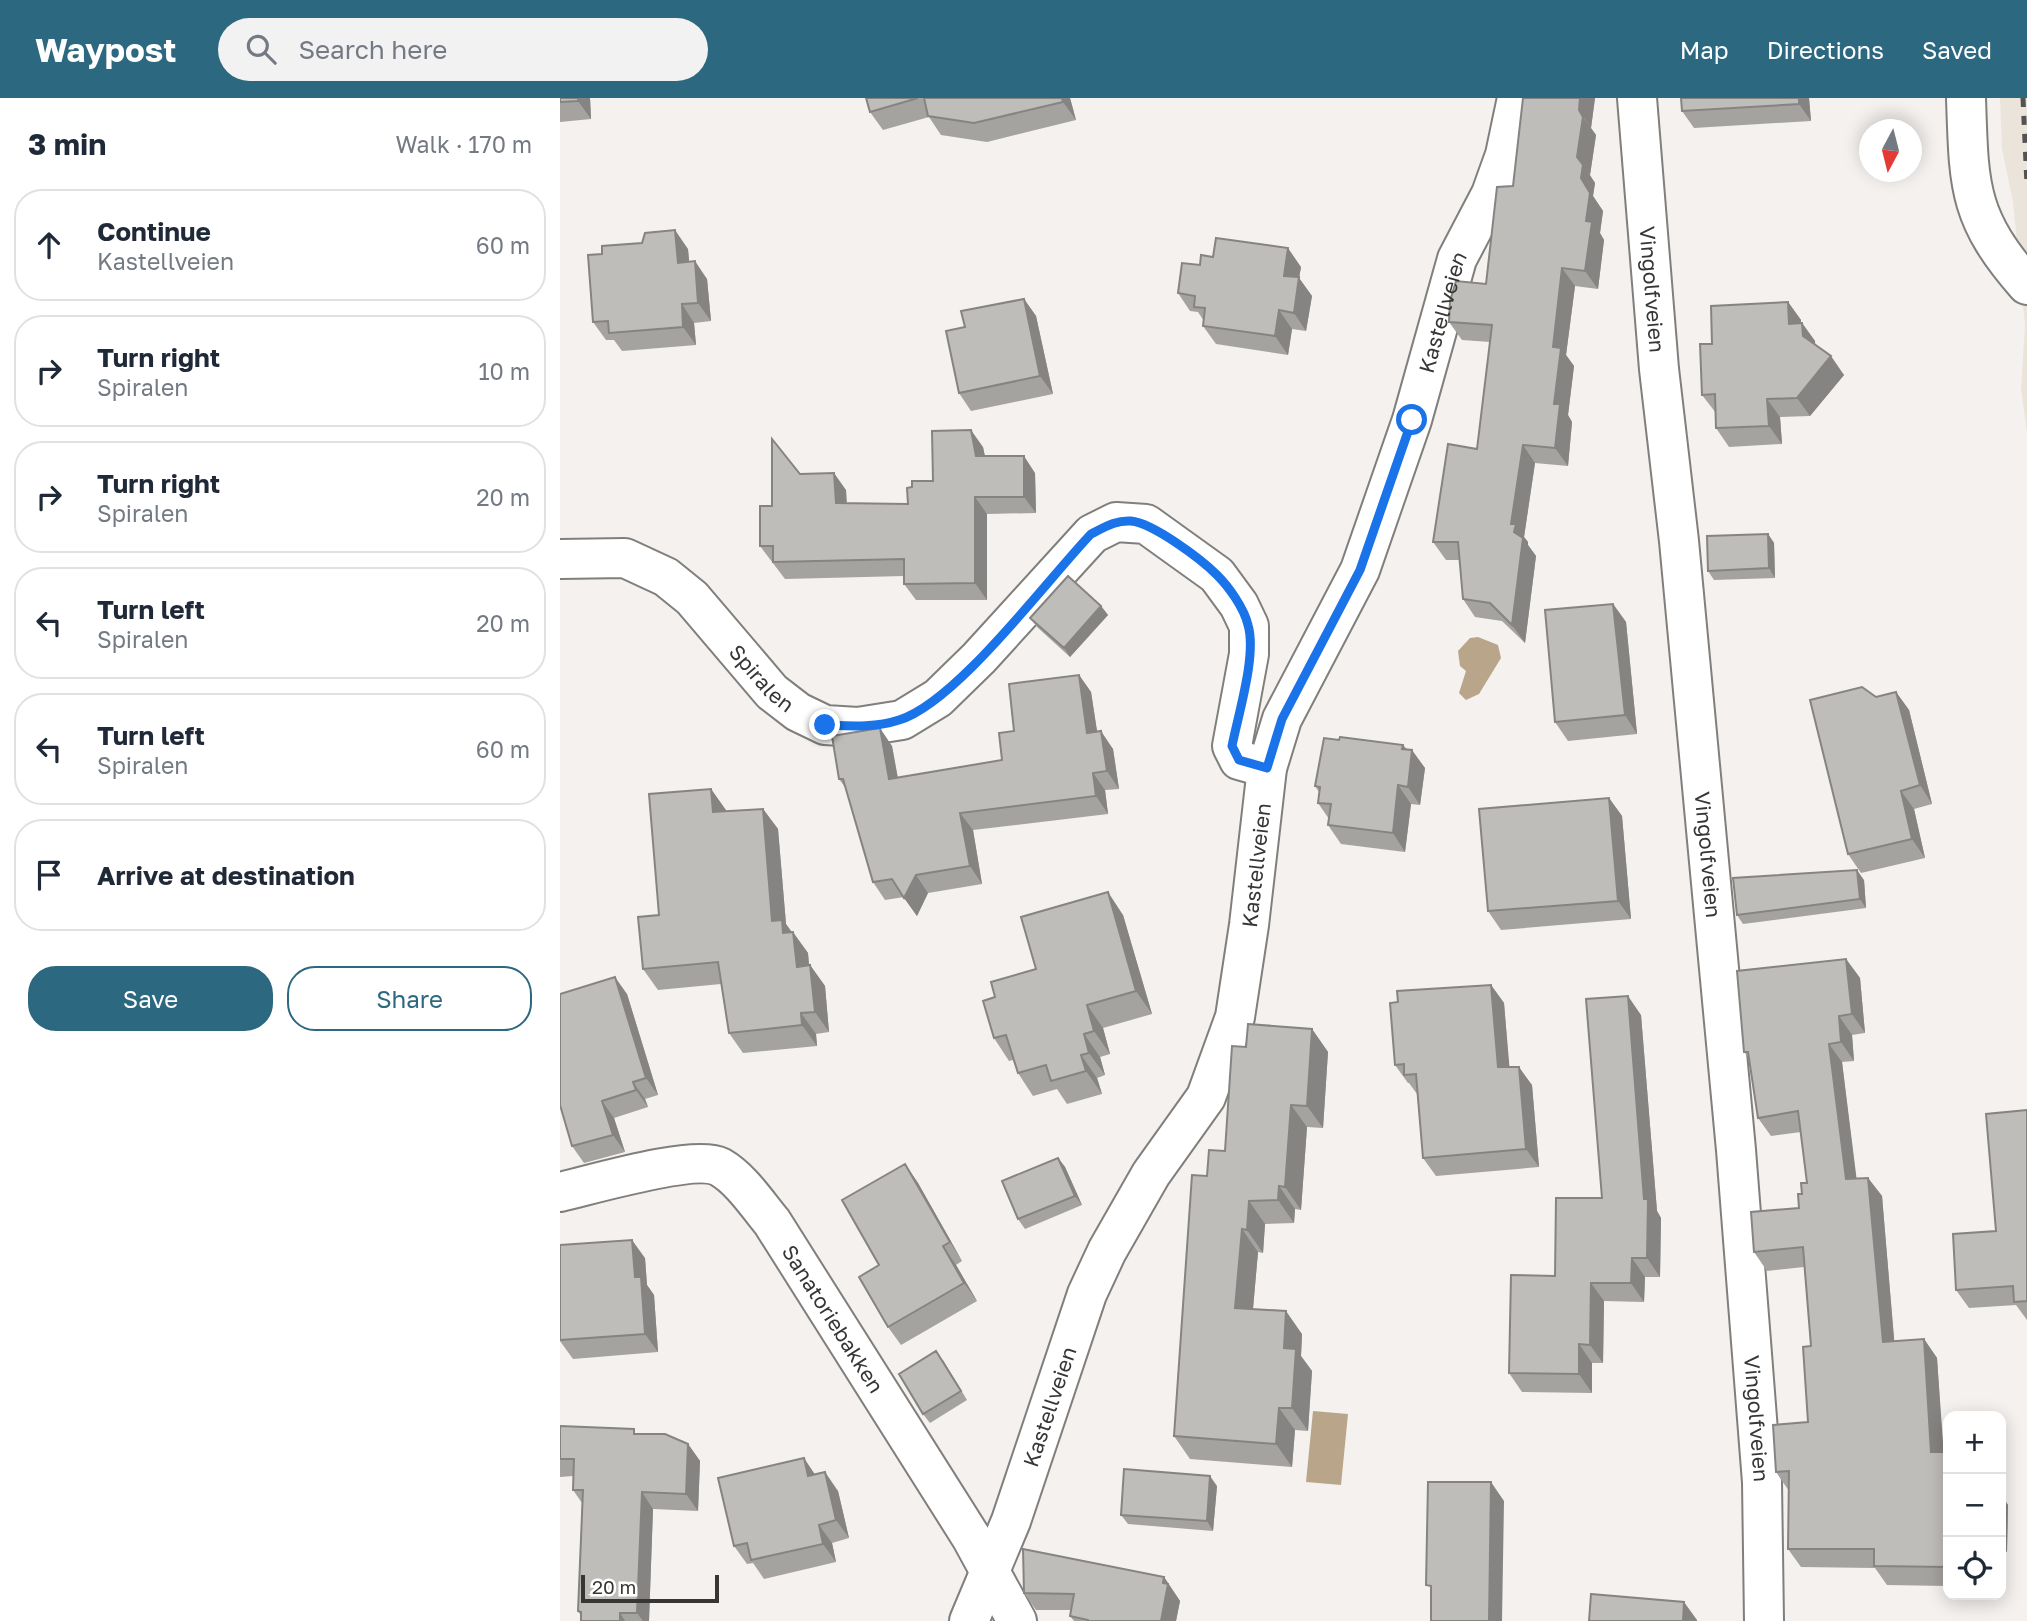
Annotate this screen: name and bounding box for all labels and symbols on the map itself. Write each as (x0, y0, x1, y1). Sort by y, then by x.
north arrow (1859, 119, 1922, 182)
street label: Vingolfveien (1634, 225, 1671, 354)
street label: Kastellveien (1413, 246, 1472, 376)
route start (1396, 404, 1427, 435)
street label: Spiralen (724, 639, 800, 717)
route end (809, 709, 840, 740)
street label: Vingolfveien (1689, 790, 1727, 919)
street label: Kastellveien (1236, 801, 1276, 929)
street label: Sanatoriebakken (777, 1240, 890, 1398)
street label: Kastellveien (1017, 1343, 1081, 1470)
street label: Vingolfveien (1739, 1354, 1775, 1483)
scale bar (581, 1572, 719, 1604)

